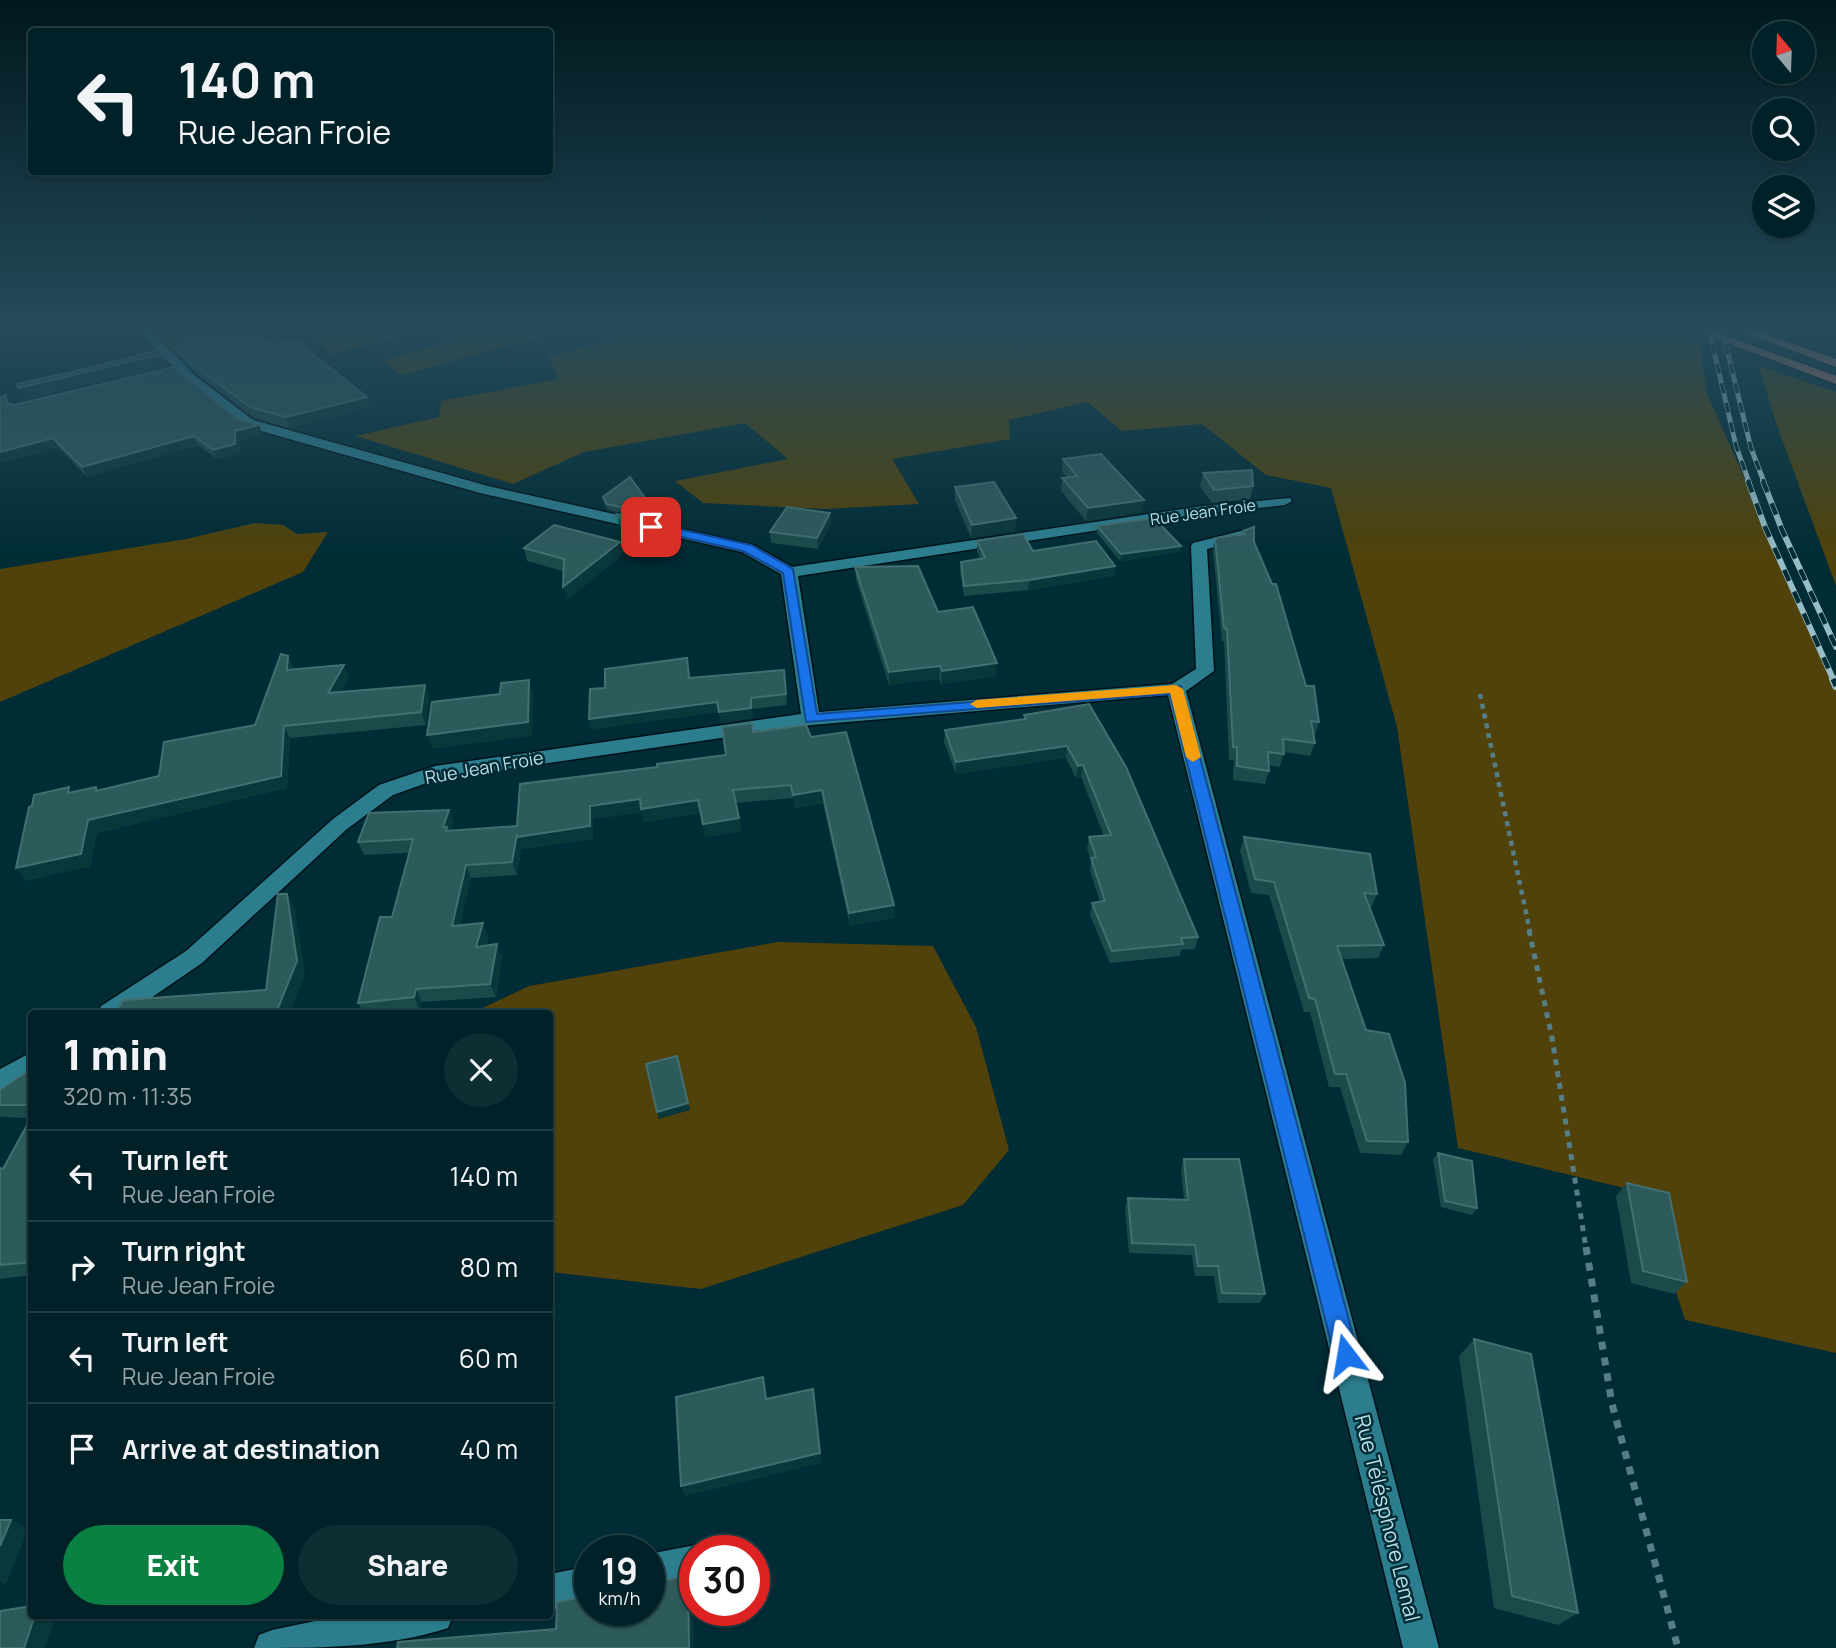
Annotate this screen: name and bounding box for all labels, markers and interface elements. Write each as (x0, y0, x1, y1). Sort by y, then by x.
north arrow (1752, 21, 1815, 84)
map controls (1752, 21, 1815, 238)
text: 140 m (178, 46, 315, 113)
icon: left (63, 56, 154, 147)
button: search (1752, 98, 1815, 161)
text: Rue Jean Froie (178, 110, 391, 154)
button: layers (1752, 175, 1815, 238)
street label: Rue Jean Froie (1149, 494, 1257, 530)
pin (621, 497, 681, 557)
icon: arrive (632, 508, 670, 546)
street label: Rue Jean Froie (423, 745, 545, 789)
text: 1 min (63, 1025, 168, 1083)
button: close (444, 1033, 518, 1107)
text: 320 m · 11:35 (63, 1080, 192, 1112)
text: Turn left (122, 1142, 229, 1178)
icon: left (63, 1157, 101, 1195)
text: 140 m (449, 1158, 518, 1194)
text: Rue Jean Froie (122, 1178, 275, 1210)
text: Turn right (122, 1233, 246, 1269)
icon: right (63, 1248, 101, 1286)
text: 80 m (460, 1249, 518, 1285)
text: Rue Jean Froie (122, 1269, 275, 1301)
position arrow (1309, 1318, 1383, 1392)
text: Turn left (122, 1324, 229, 1360)
icon: left (63, 1339, 101, 1377)
text: 60 m (459, 1340, 518, 1376)
text: Rue Jean Froie (122, 1360, 275, 1392)
street label: Rue Télésphore Lemal (1349, 1412, 1427, 1624)
icon: arrive (63, 1430, 101, 1468)
text: Arrive at destination (122, 1431, 380, 1467)
text: 40 m (460, 1431, 518, 1467)
button: Exit (63, 1525, 284, 1605)
button: Share (298, 1525, 518, 1605)
speed limit sign: 30 (679, 1535, 770, 1626)
text: 19 (601, 1547, 638, 1595)
text: km/h (599, 1586, 640, 1610)

